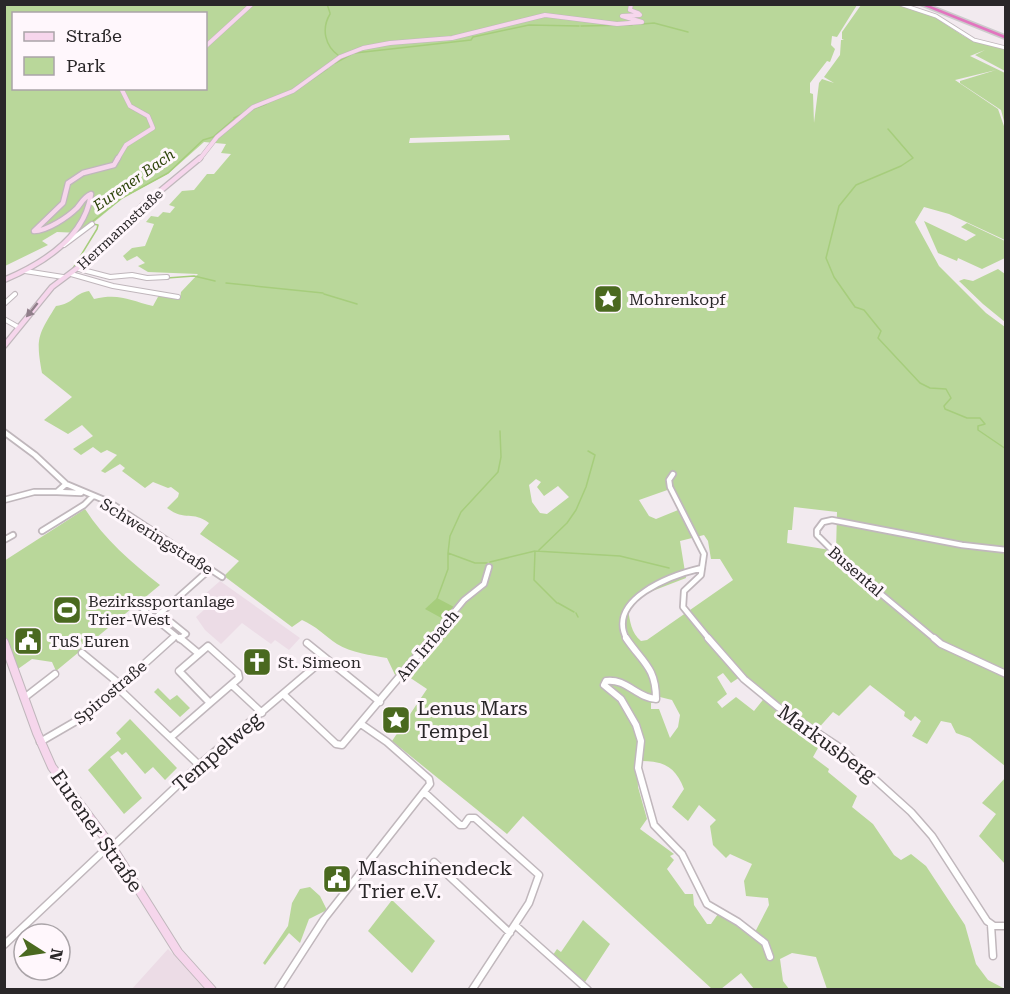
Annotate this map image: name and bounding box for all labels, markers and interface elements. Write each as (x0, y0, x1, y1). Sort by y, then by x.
legend (12, 12, 207, 90)
text: Straße (66, 25, 122, 46)
text: Park (66, 55, 106, 76)
water label: Eurener Bach (89, 145, 178, 215)
street label: Herrmannstraße (74, 185, 166, 273)
place icon: Mohrenkopf (592, 283, 624, 315)
place label: Mohrenkopf (629, 290, 726, 309)
one-way arrow (26, 302, 39, 318)
street label: Schweringstraße (97, 494, 217, 579)
street label: Busental (824, 542, 887, 600)
place label: Bezirkssportanlage Trier-West (88, 592, 235, 629)
sports icon: Bezirkssportanlage Trier-West (51, 594, 83, 626)
street label: Am Irrbach (392, 606, 463, 685)
public building icon: TuS Euren (12, 625, 44, 657)
place label: TuS Euren (49, 632, 129, 651)
church icon: St. Simeon (241, 646, 273, 678)
place label: St. Simeon (278, 653, 361, 672)
street label: Spirostraße (70, 656, 151, 728)
place label: Lenus Mars Tempel (417, 696, 528, 743)
street label: Markusberg (773, 699, 881, 787)
place icon: Lenus Mars Tempel (380, 704, 412, 736)
street label: Tempelweg (168, 707, 267, 797)
street label: Eurener Straße (46, 765, 148, 897)
place label: Maschinendeck Trier e.V. (358, 856, 512, 903)
public building icon: Maschinendeck Trier e.V. (321, 863, 353, 895)
north arrow (12, 922, 72, 982)
text: N (46, 947, 67, 963)

